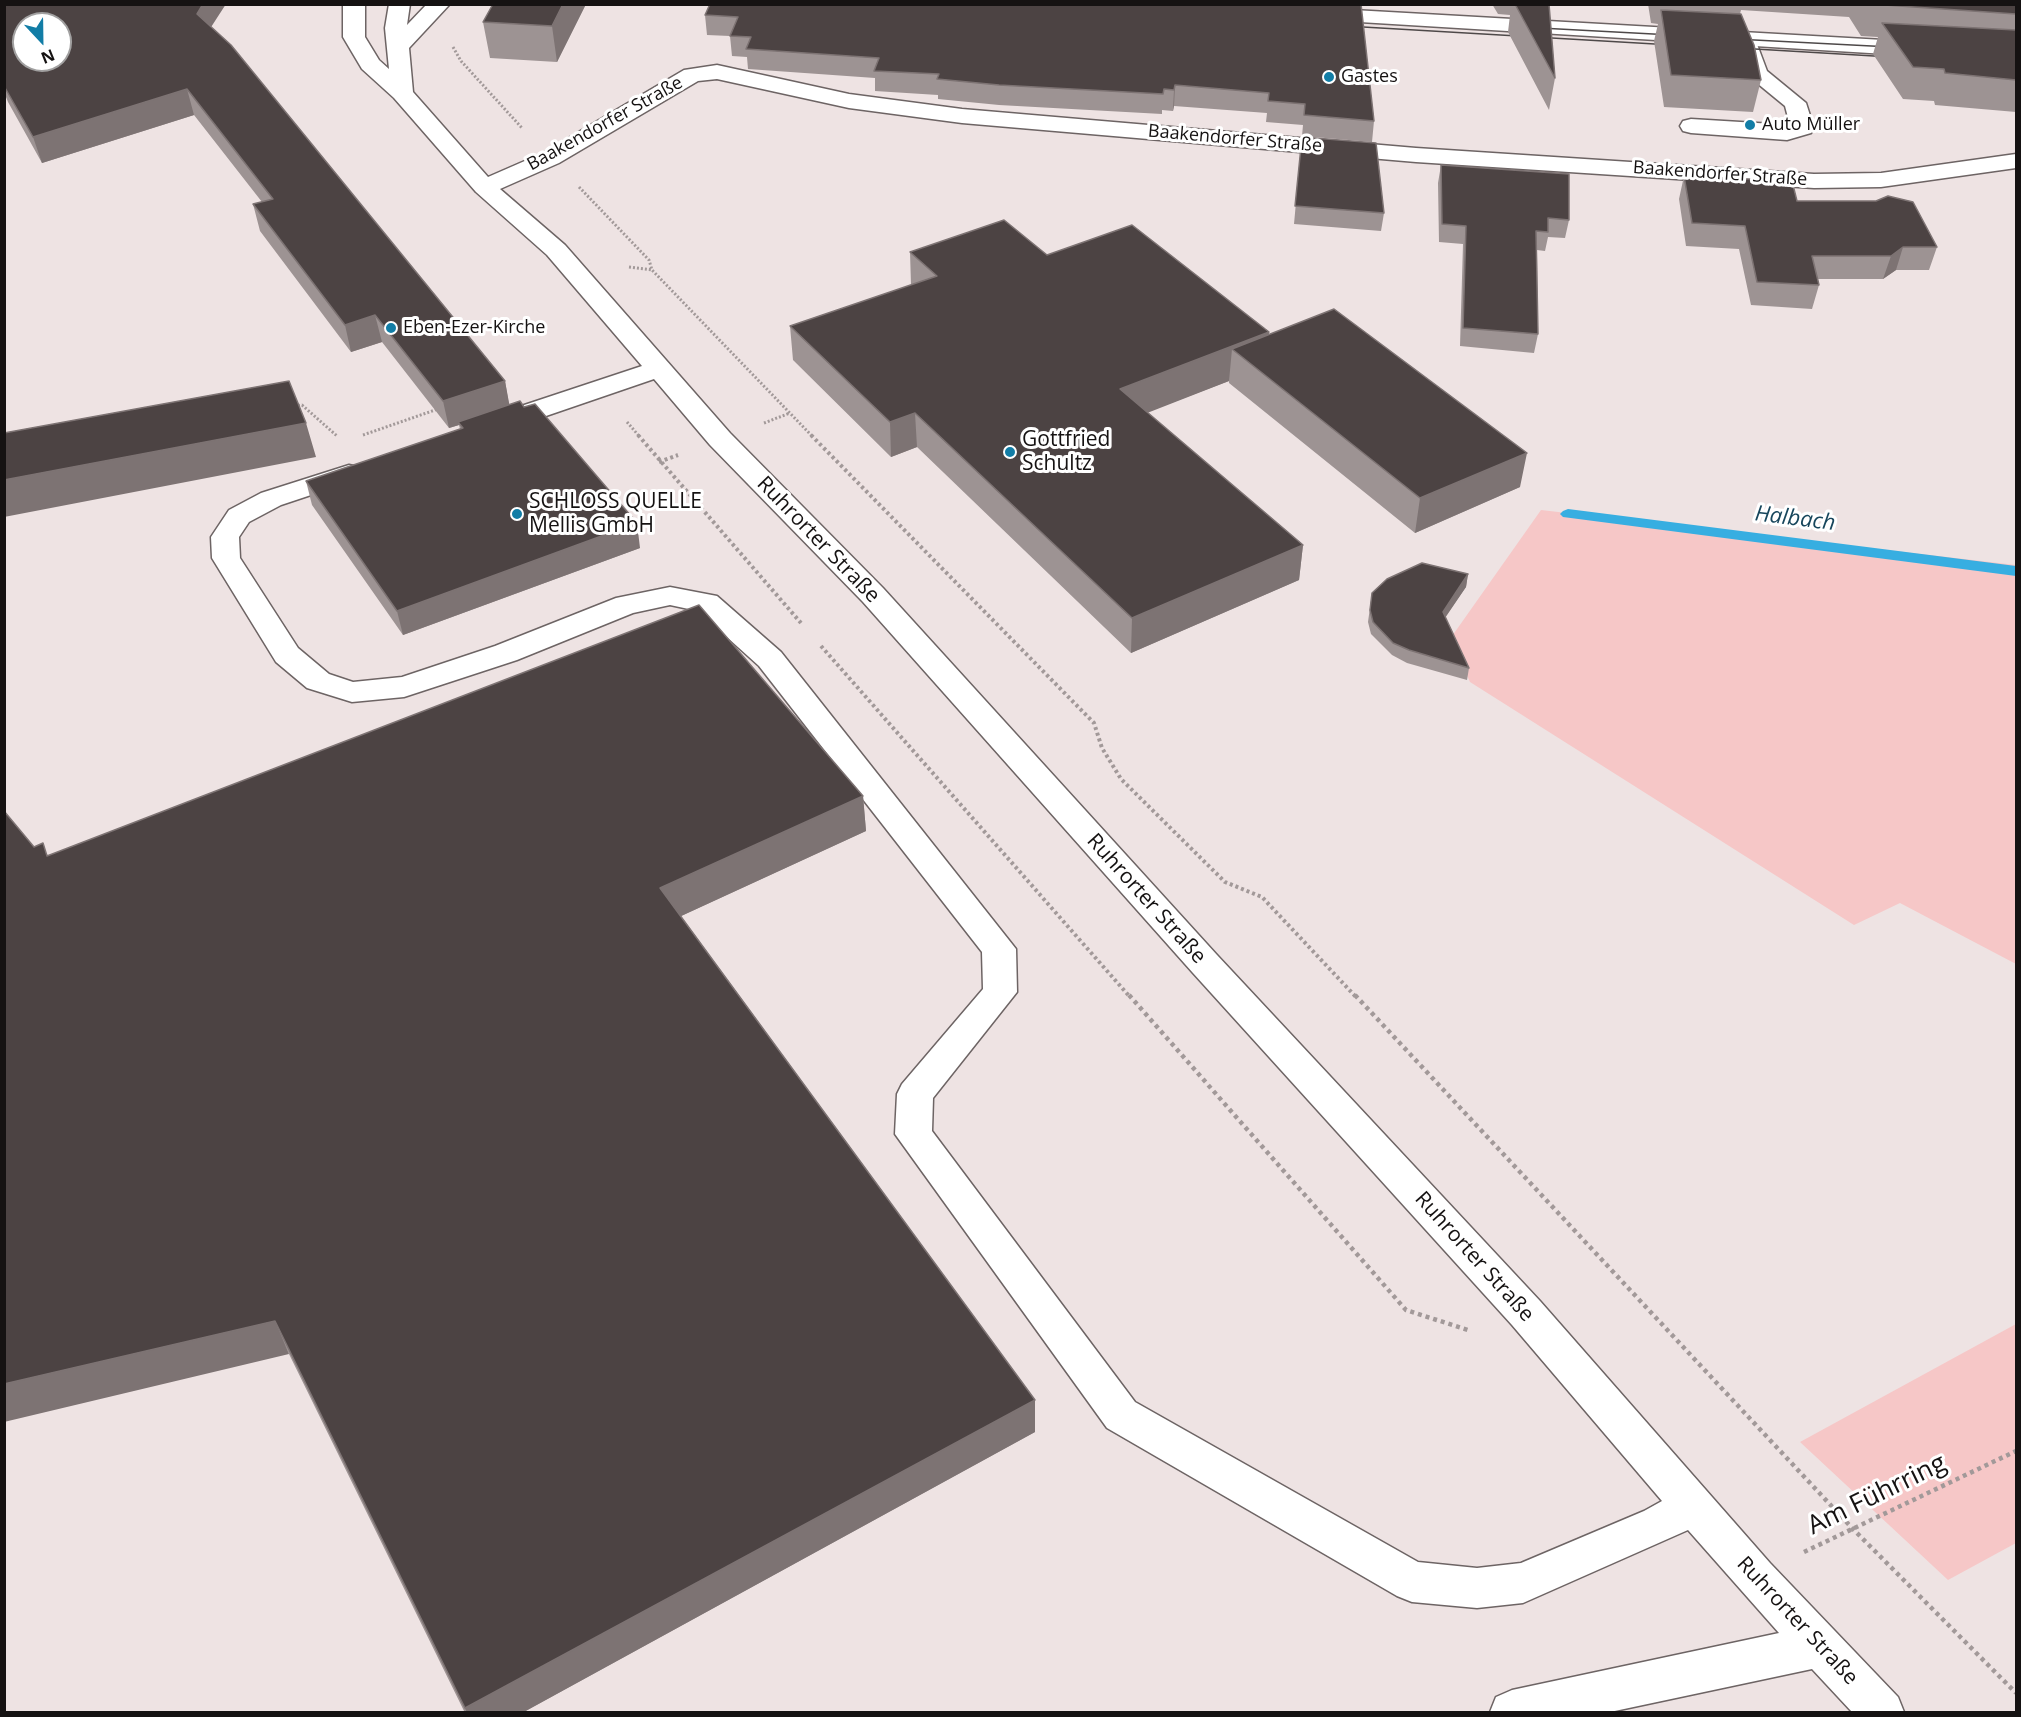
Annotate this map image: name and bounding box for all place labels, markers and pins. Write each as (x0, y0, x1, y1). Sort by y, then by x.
place label: Gastes (1341, 66, 1398, 88)
marker: Gastes (1322, 70, 1336, 84)
place label: Auto Müller (1762, 114, 1860, 136)
marker: Auto Müller (1743, 118, 1757, 132)
place label: Eben-Ezer-Kirche (403, 317, 545, 339)
marker: Eben-Ezer-Kirche (384, 321, 398, 335)
place label: Gottfried Schultz (1022, 427, 1110, 477)
marker: Gottfried Schultz (1003, 445, 1017, 459)
place label: SCHLOSS QUELLE Mellis GmbH (529, 489, 702, 539)
marker: SCHLOSS QUELLE Mellis GmbH (510, 507, 524, 521)

